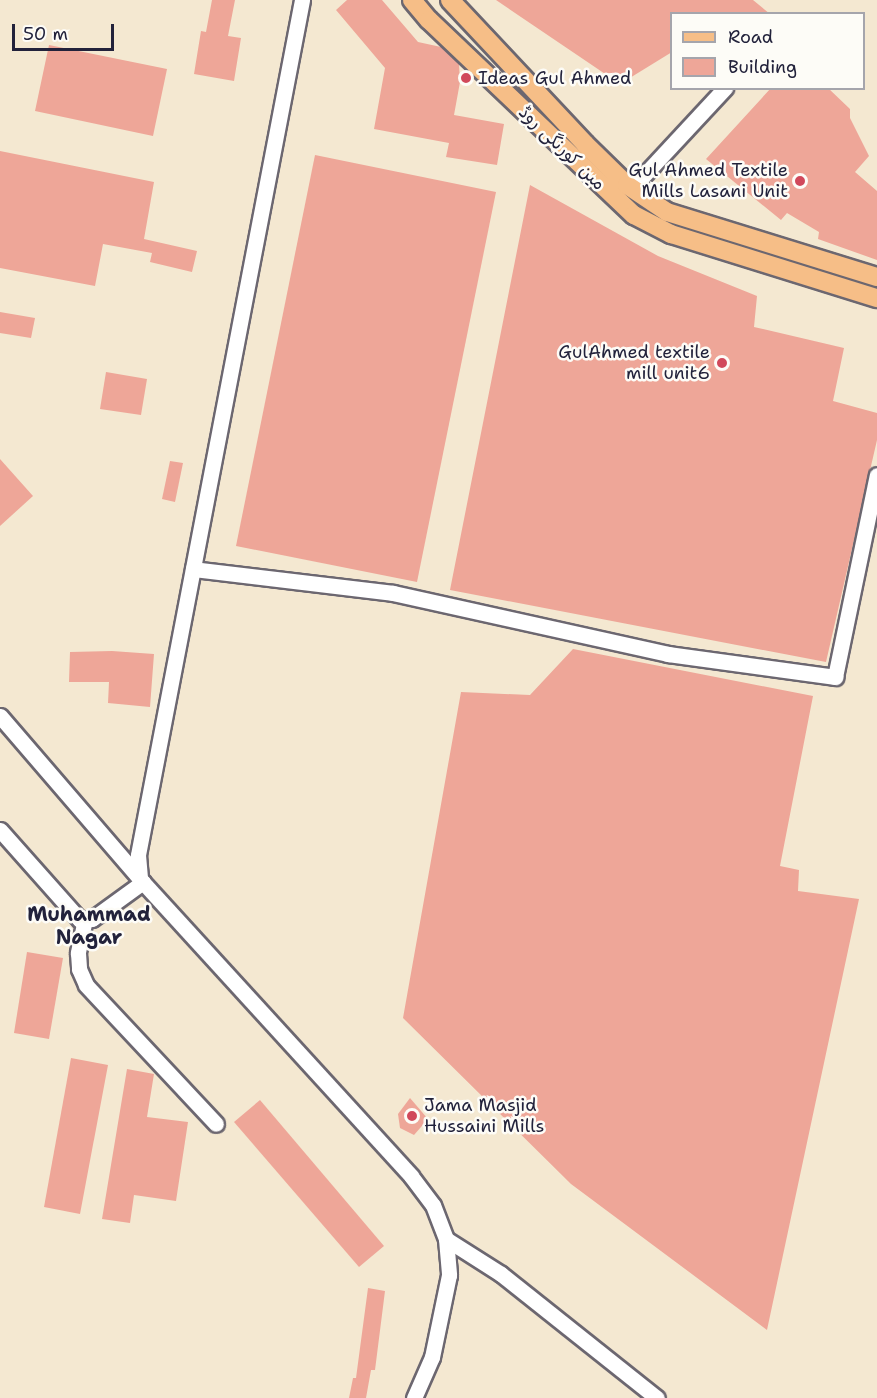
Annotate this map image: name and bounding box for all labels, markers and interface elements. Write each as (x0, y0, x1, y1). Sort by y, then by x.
scale bar (15, 12, 117, 50)
legend (670, 12, 865, 90)
text: 50 m (23, 22, 68, 46)
text: Road (728, 25, 773, 49)
text: Building (728, 55, 797, 79)
place label: Ideas Gul Ahmed (478, 67, 631, 89)
marker: Ideas Gul Ahmed (459, 71, 473, 85)
street label: مین کورنگی روڈ (514, 101, 610, 195)
place label: Gul Ahmed Textile Mills Lasani Unit (629, 160, 788, 202)
marker: Gul Ahmed Textile Mills Lasani Unit (793, 174, 807, 188)
place label: GulAhmed textile mill unit6 (558, 342, 710, 385)
marker: GulAhmed textile mill unit6 (715, 356, 729, 370)
district label: Muhammad Nagar (27, 902, 151, 949)
place label: Jama Masjid Hussaini Mills (424, 1095, 544, 1138)
marker: Jama Masjid Hussaini Mills (405, 1109, 419, 1123)

